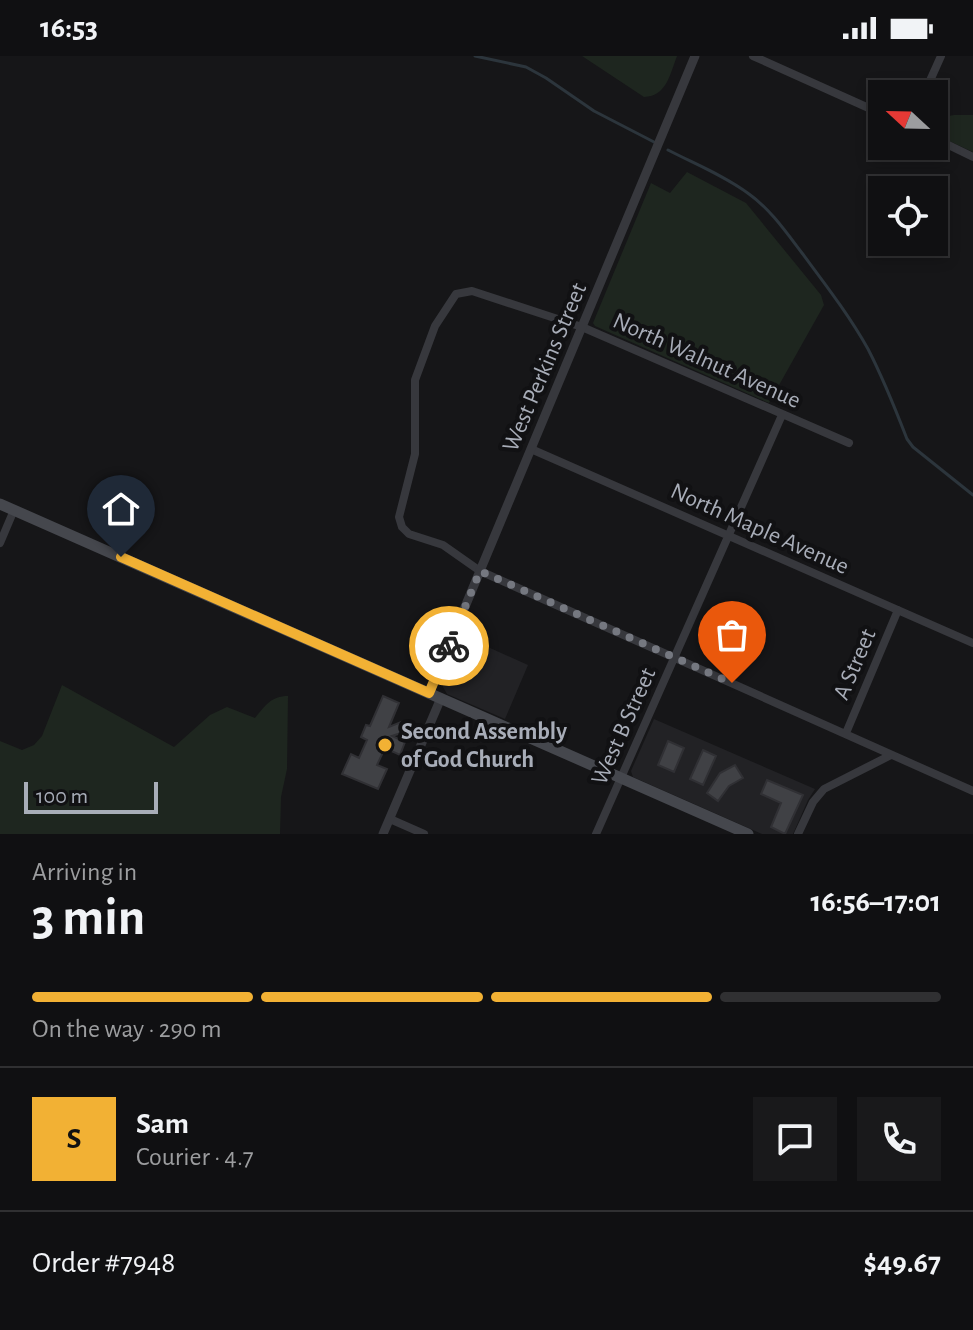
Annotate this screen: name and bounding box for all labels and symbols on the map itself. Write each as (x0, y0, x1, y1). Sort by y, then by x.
north arrow (868, 80, 948, 160)
street label: West Perkins Street (499, 279, 591, 455)
street label: North Walnut Avenue (609, 309, 804, 413)
pin (87, 475, 155, 557)
street label: North Maple Avenue (667, 479, 852, 579)
pin (698, 601, 766, 683)
courier (409, 606, 489, 686)
street label: A Street (829, 625, 881, 703)
street label: West B Street (587, 664, 660, 789)
place label: Second Assembly of God Church (401, 720, 567, 772)
marker: Second Assembly of God Church (376, 736, 394, 754)
scale bar (24, 778, 158, 814)

